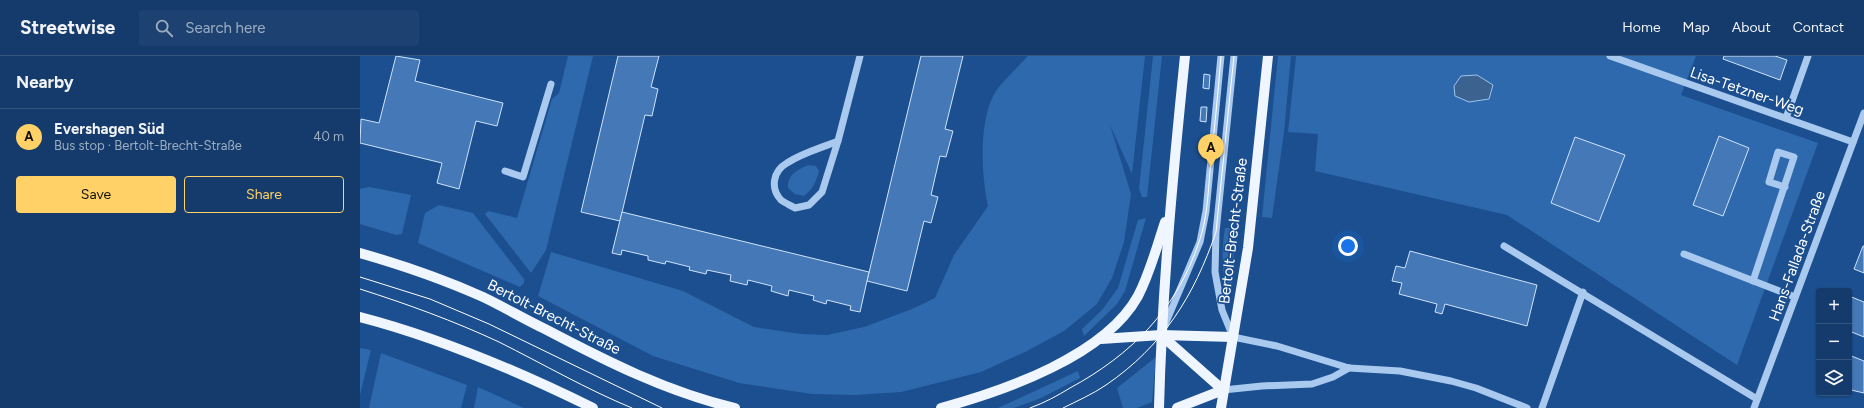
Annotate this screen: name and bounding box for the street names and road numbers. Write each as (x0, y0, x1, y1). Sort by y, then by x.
street label: Lisa-Tetzner-Weg (1688, 63, 1806, 119)
street label: Bertolt-Brecht-Straße (1215, 157, 1251, 305)
street label: Hans-Fallada-Straße (1765, 188, 1829, 324)
street label: Bertolt-Brecht-Straße (484, 276, 624, 358)

